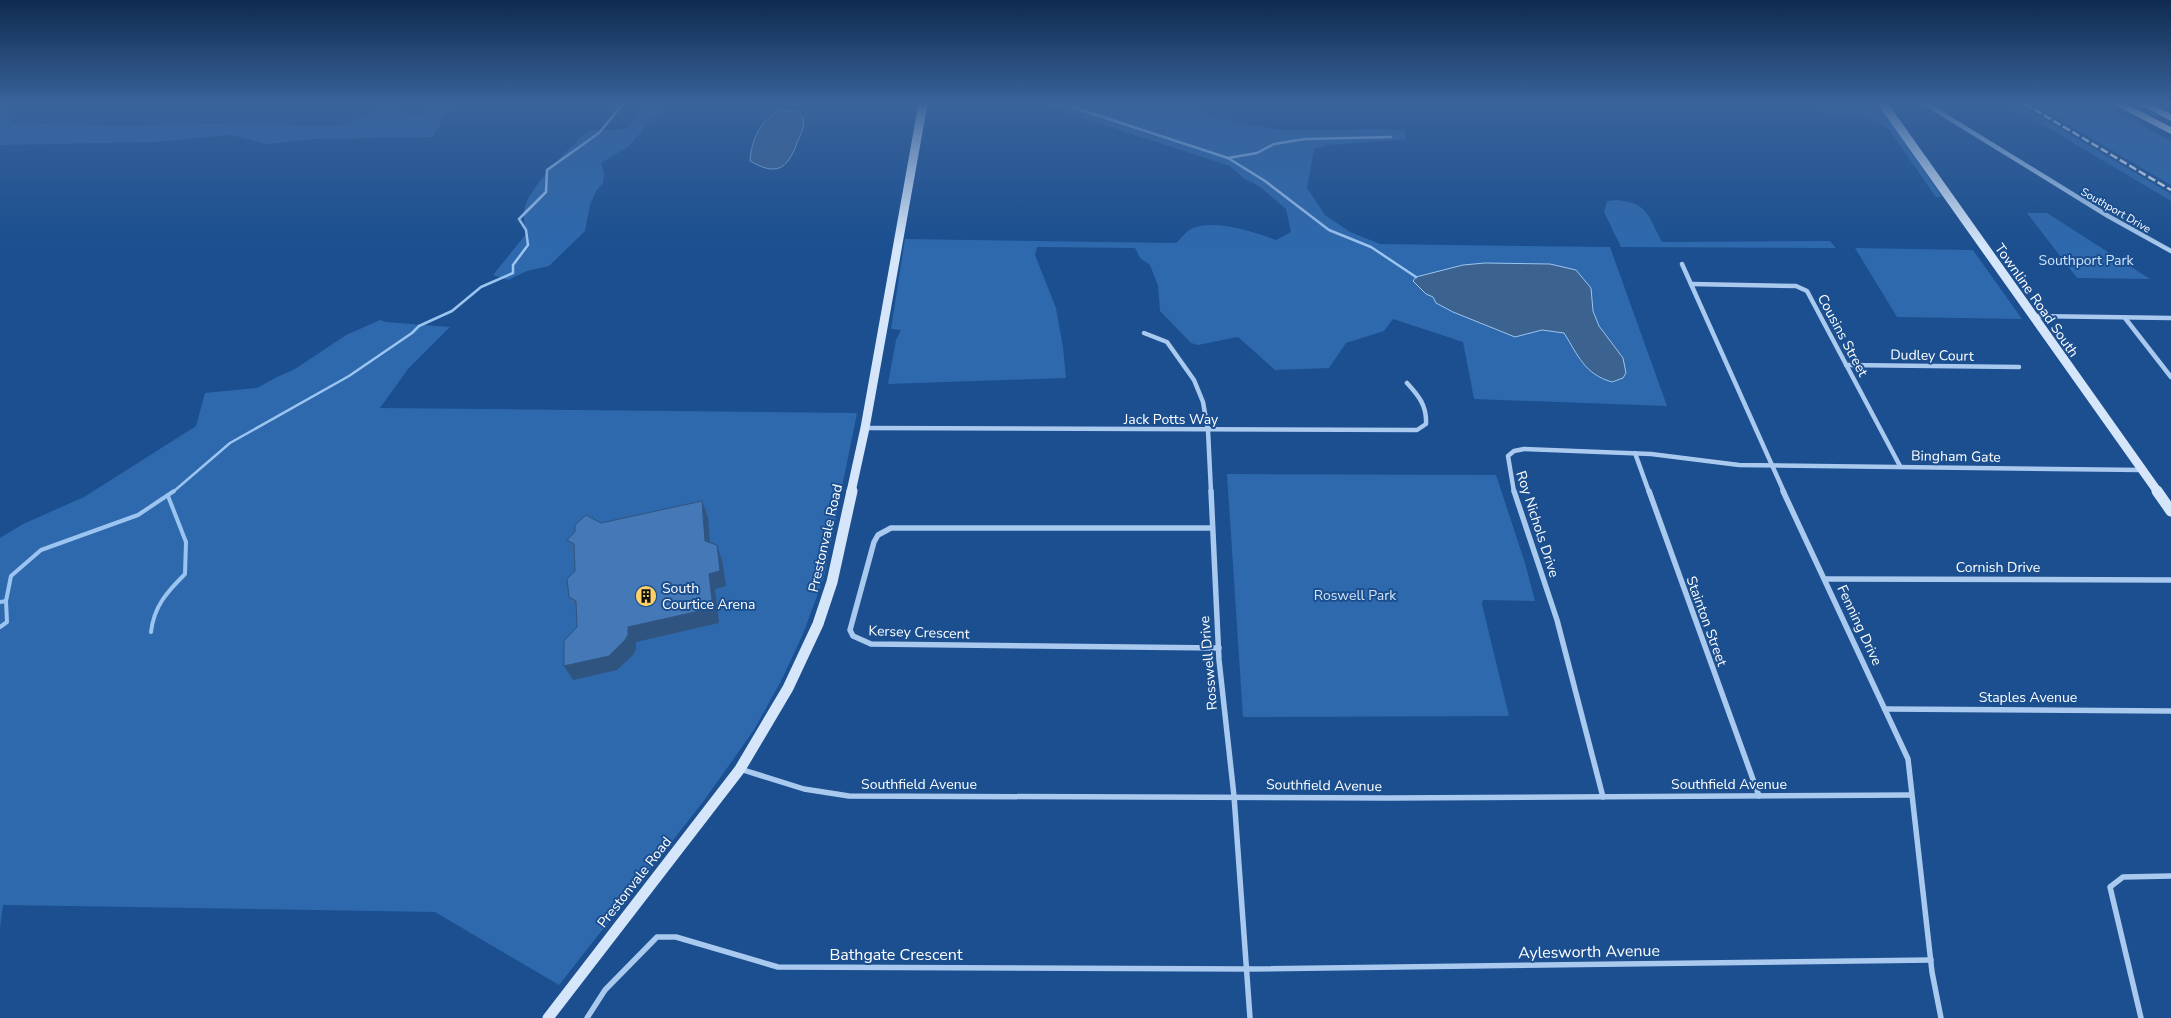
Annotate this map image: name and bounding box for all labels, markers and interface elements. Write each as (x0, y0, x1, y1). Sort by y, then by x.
street label: Southport Drive (2078, 184, 2154, 237)
street label: Townline Road South (1990, 240, 2083, 361)
park label: Southport Park (2039, 251, 2134, 270)
street label: Cousins Street (1813, 291, 1872, 380)
street label: Dudley Court (1890, 345, 1974, 366)
street label: Jack Potts Way (1123, 410, 1219, 429)
street label: Bingham Gate (1911, 446, 2001, 467)
street label: Roy Nichols Drive (1511, 468, 1564, 580)
street label: Prestonvale Road (804, 482, 847, 594)
street label: Cornish Drive (1956, 558, 2040, 577)
street label: Stainton Street (1681, 574, 1732, 669)
place label: South Courtice Arena (662, 579, 755, 614)
street label: Fenning Drive (1833, 582, 1887, 669)
building icon: South Courtice Arena (634, 584, 658, 608)
park label: Roswell Park (1314, 586, 1397, 605)
street label: Rosswell Drive (1195, 615, 1222, 711)
street label: Kersey Crescent (868, 621, 970, 644)
street label: Staples Avenue (1979, 688, 2077, 707)
street label: Southfield Avenue (861, 775, 977, 794)
street label: Southfield Avenue (1266, 775, 1382, 796)
street label: Southfield Avenue (1671, 775, 1787, 794)
street label: Prestonvale Road (593, 833, 676, 932)
street label: Aylesworth Avenue (1518, 940, 1660, 964)
street label: Bathgate Crescent (829, 944, 963, 966)

